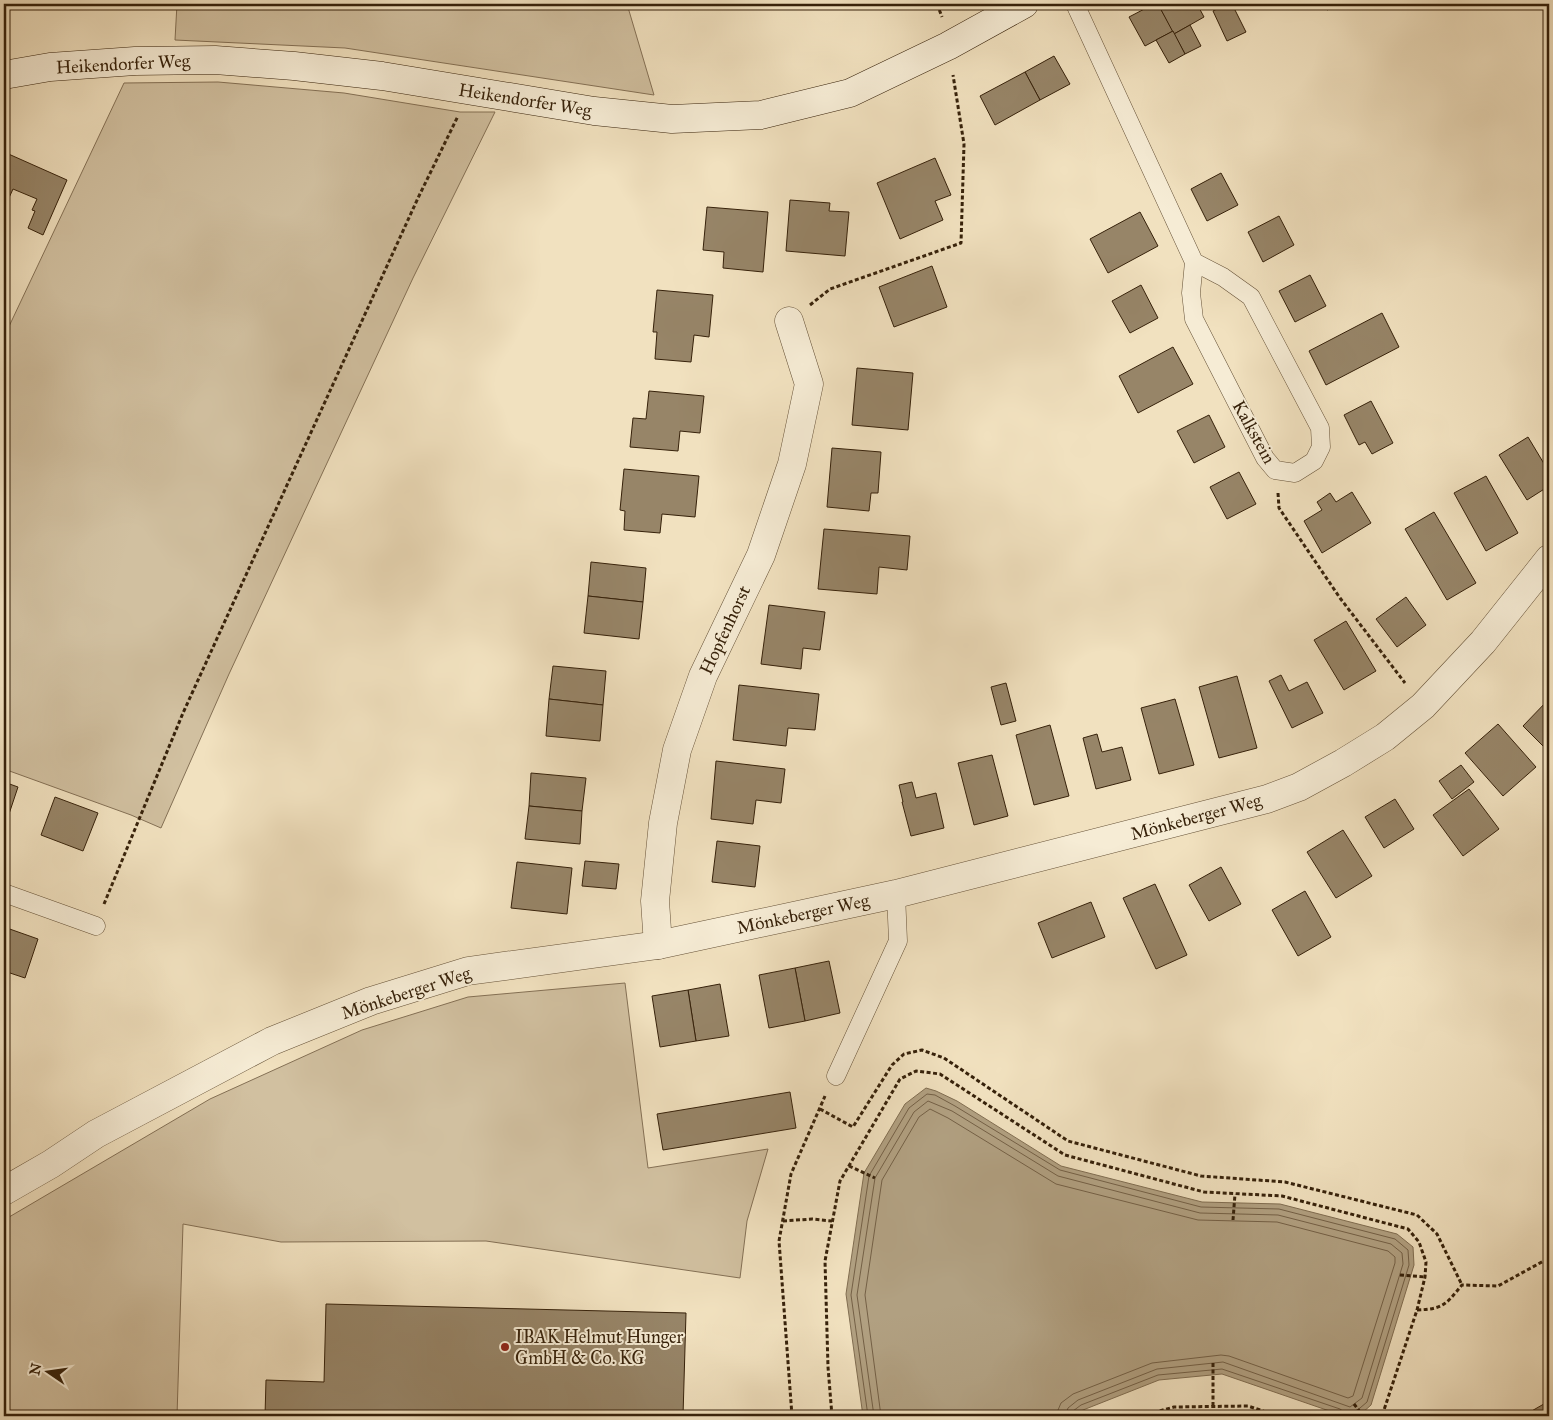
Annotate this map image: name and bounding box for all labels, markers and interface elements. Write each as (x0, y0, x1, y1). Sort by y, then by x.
street label: Heikendorfer Weg (55, 49, 191, 80)
street label: Heikendorfer Weg (457, 79, 594, 122)
street label: Kalkstein (1228, 397, 1280, 468)
street label: Hopfenhorst (695, 582, 755, 678)
street label: Mönkeberger Weg (1128, 789, 1265, 846)
street label: Mönkeberger Weg (735, 889, 872, 940)
street label: Mönkeberger Weg (339, 962, 474, 1025)
place label: IBAK Helmut Hunger GmbH & Co. KG (515, 1326, 684, 1369)
marker: IBAK Helmut Hunger GmbH & Co. KG (499, 1341, 511, 1353)
north arrow (22, 1348, 72, 1398)
text: N (26, 1361, 45, 1377)

